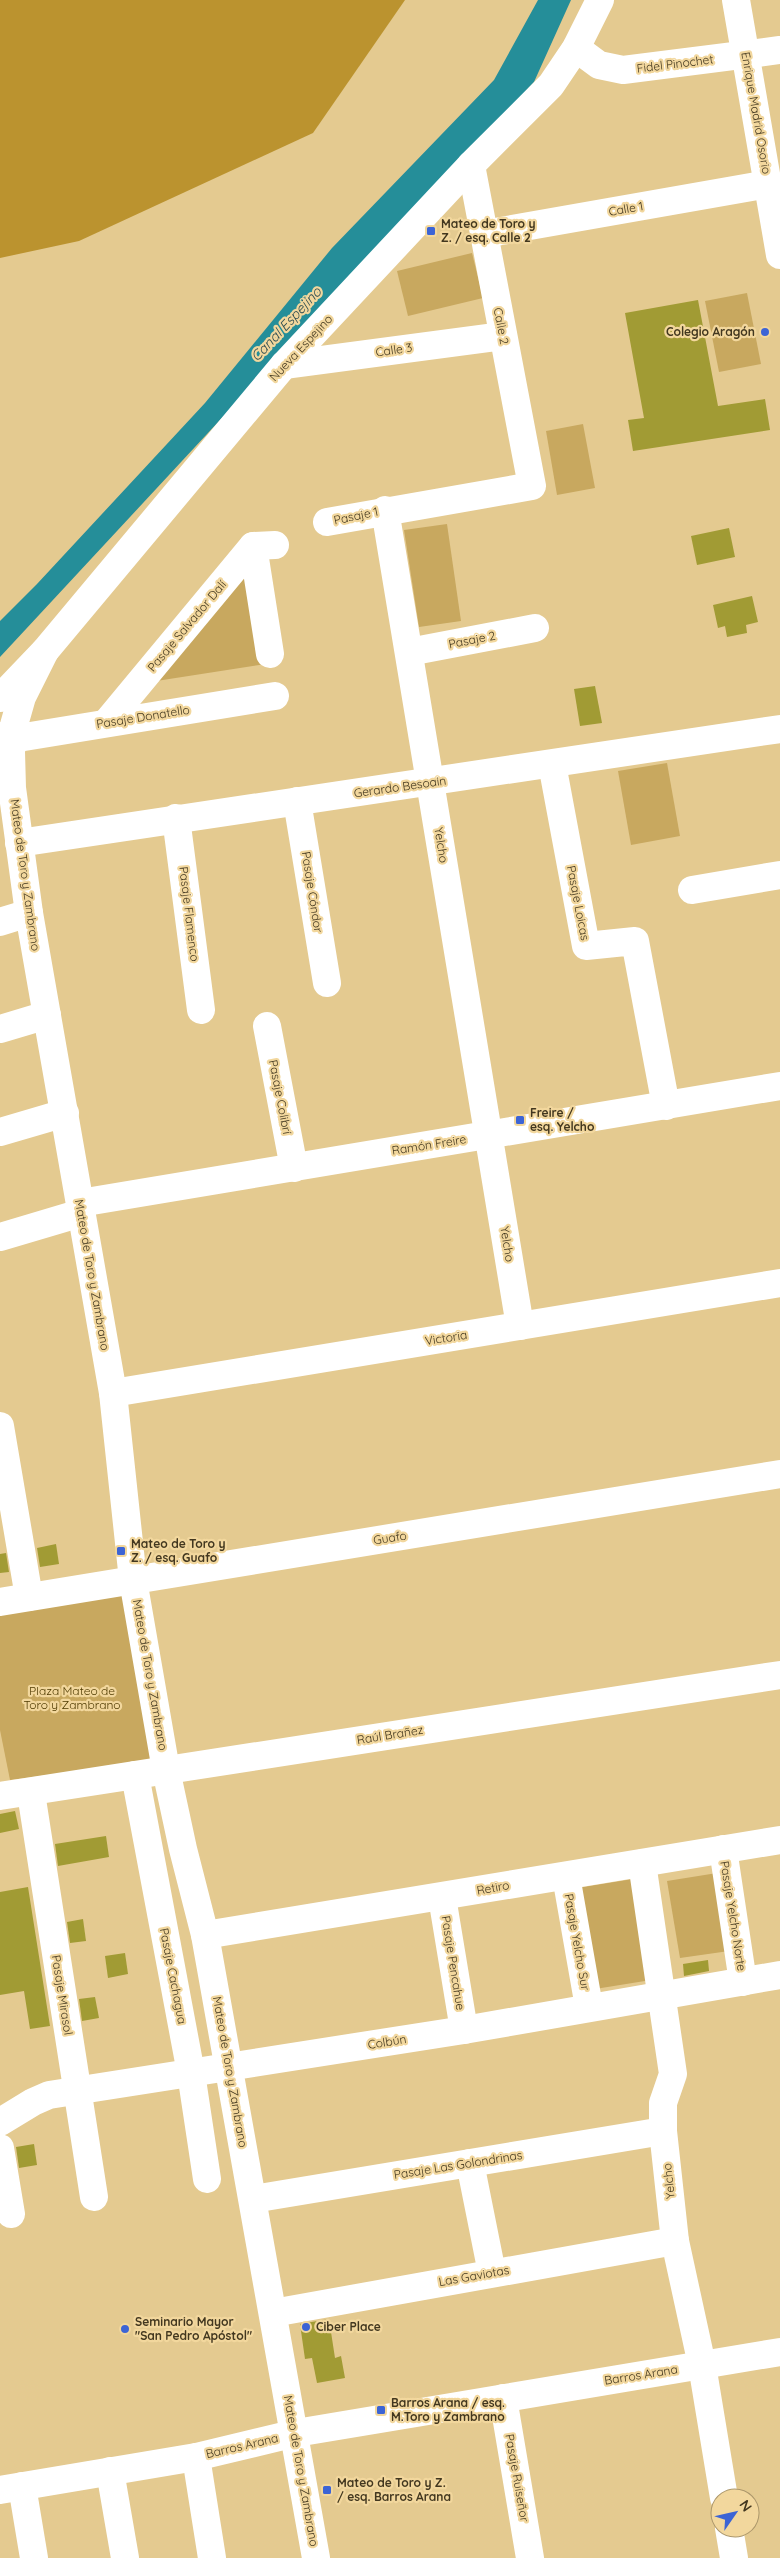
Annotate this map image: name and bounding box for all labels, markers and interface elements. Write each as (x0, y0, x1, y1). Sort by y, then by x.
street label: Fidel Pinochet (636, 51, 714, 76)
street label: Enrique Madrid Osorio (738, 51, 775, 175)
street label: Calle 1 (607, 198, 644, 219)
place label: Mateo de Toro y Z. / esq. Calle 2 (441, 216, 536, 245)
marker: Mateo de Toro y Z. / esq. Calle 2 (425, 225, 437, 237)
water label: Canal Espejino (247, 283, 326, 365)
street label: Calle 2 (491, 306, 512, 346)
street label: Nueva Espejino (266, 311, 335, 384)
place label: Colegio Aragón (666, 324, 755, 339)
marker: Colegio Aragón (759, 326, 771, 338)
street label: Calle 3 (375, 340, 413, 359)
street label: Pasaje 1 (332, 503, 380, 528)
street label: Pasaje Salvador Dalí (144, 577, 229, 674)
street label: Pasaje 2 (447, 628, 497, 651)
street label: Pasaje Donatello (95, 702, 191, 731)
street label: Gerardo Besoain (353, 773, 447, 800)
street label: Mateo de Toro y Zambrano (7, 798, 44, 952)
street label: Yelcho (431, 826, 452, 864)
street label: Pasaje Cóndor (299, 850, 326, 934)
street label: Pasaje Loicas (564, 864, 593, 942)
street label: Pasaje Flamenco (176, 866, 203, 962)
street label: Pasaje Colibrí (266, 1058, 295, 1136)
place label: Freire / esq. Yelcho (530, 1105, 595, 1134)
marker: Freire / esq. Yelcho (514, 1114, 526, 1126)
street label: Ramón Freire (391, 1131, 467, 1158)
street label: Mateo de Toro y Zambrano (72, 1198, 113, 1352)
street label: Yelcho (497, 1225, 518, 1263)
street label: Victoria (424, 1327, 468, 1348)
street label: Guafo (372, 1527, 408, 1548)
place label: Mateo de Toro y Z. / esq. Guafo (131, 1536, 226, 1565)
marker: Mateo de Toro y Z. / esq. Guafo (115, 1545, 127, 1557)
street label: Mateo de Toro y Zambrano (130, 1598, 171, 1752)
park label: Plaza Mateo de Toro y Zambrano (23, 1683, 121, 1712)
street label: Raúl Brañez (356, 1722, 424, 1747)
street label: Pasaje Yelcho Norte (717, 1860, 750, 1972)
street label: Retiro (475, 1877, 510, 1898)
street label: Pasaje Yelcho Sur (562, 1892, 593, 1992)
street label: Pasaje Pencahue (439, 1915, 468, 2011)
street label: Pasaje Cachagua (157, 1927, 190, 2025)
street label: Pasaje Mirasol (49, 1954, 76, 2036)
street label: Mateo de Toro y Zambrano (210, 1995, 251, 2149)
street label: Colbún (367, 2031, 407, 2052)
street label: Pasaje Las Golondrinas (393, 2147, 524, 2182)
street label: Yelcho (659, 2162, 678, 2200)
street label: Las Gaviotas (437, 2262, 511, 2289)
place label: Seminario Mayor "San Pedro Apóstol" (135, 2314, 252, 2343)
place label: Ciber Place (316, 2319, 381, 2334)
marker: Ciber Place (300, 2321, 312, 2333)
marker: Seminario Mayor "San Pedro Apóstol" (119, 2323, 131, 2335)
street label: Barros Arana (603, 2361, 679, 2388)
street label: Mateo de Toro y Zambrano (281, 2394, 322, 2548)
place label: Barros Arana / esq. M.Toro y Zambrano (391, 2395, 505, 2424)
marker: Barros Arana / esq. M.Toro y Zambrano (375, 2404, 387, 2416)
street label: Barros Arana (204, 2430, 280, 2461)
street label: Pasaje Ruiseñor (502, 2433, 533, 2524)
place label: Mateo de Toro y Z. / esq. Barros Arana (337, 2475, 451, 2504)
marker: Mateo de Toro y Z. / esq. Barros Arana (321, 2484, 333, 2496)
north arrow (710, 2488, 760, 2538)
text: N (735, 2496, 756, 2515)

